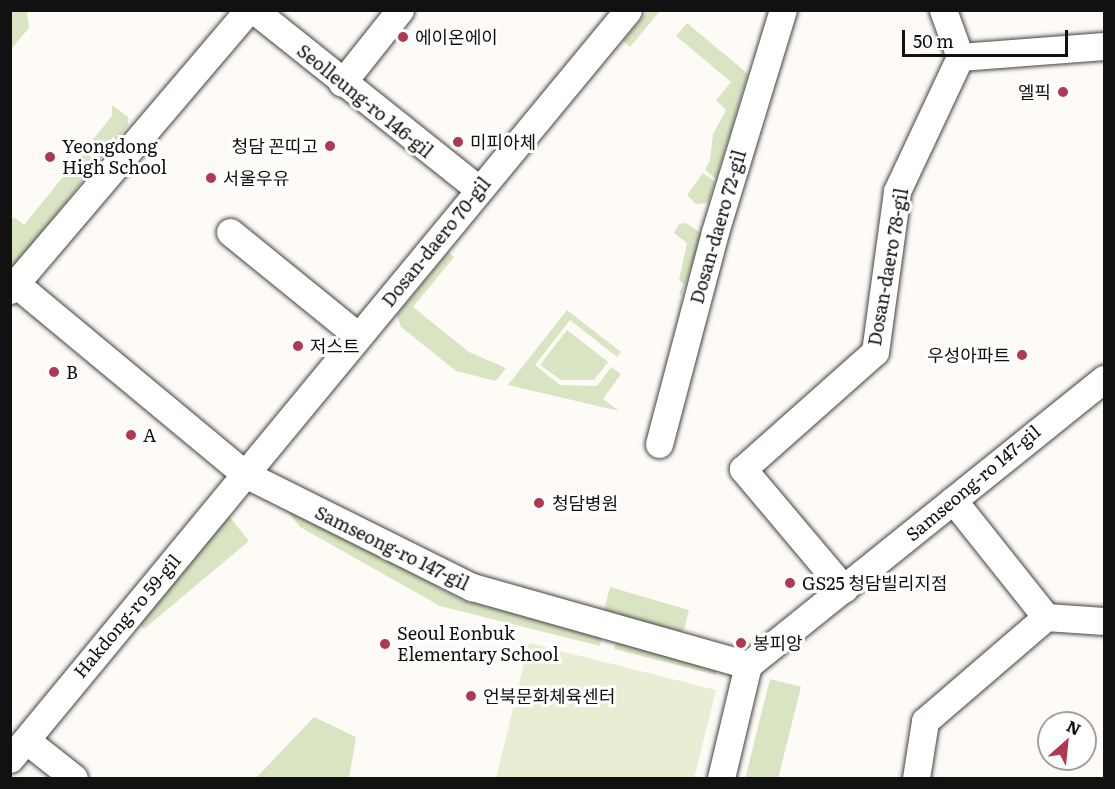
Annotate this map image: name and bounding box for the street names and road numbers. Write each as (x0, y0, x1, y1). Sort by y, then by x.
street label: Seolleung-ro 146-gil (293, 40, 437, 162)
street label: Dosan-daero 72-gil (686, 148, 750, 306)
street label: Dosan-daero 70-gil (377, 173, 495, 311)
street label: Dosan-daero 78-gil (863, 186, 913, 348)
street label: Samseong-ro 147-gil (902, 421, 1044, 545)
street label: Samseong-ro 147-gil (312, 501, 472, 595)
street label: Hakdong-ro 59-gil (69, 550, 185, 682)

